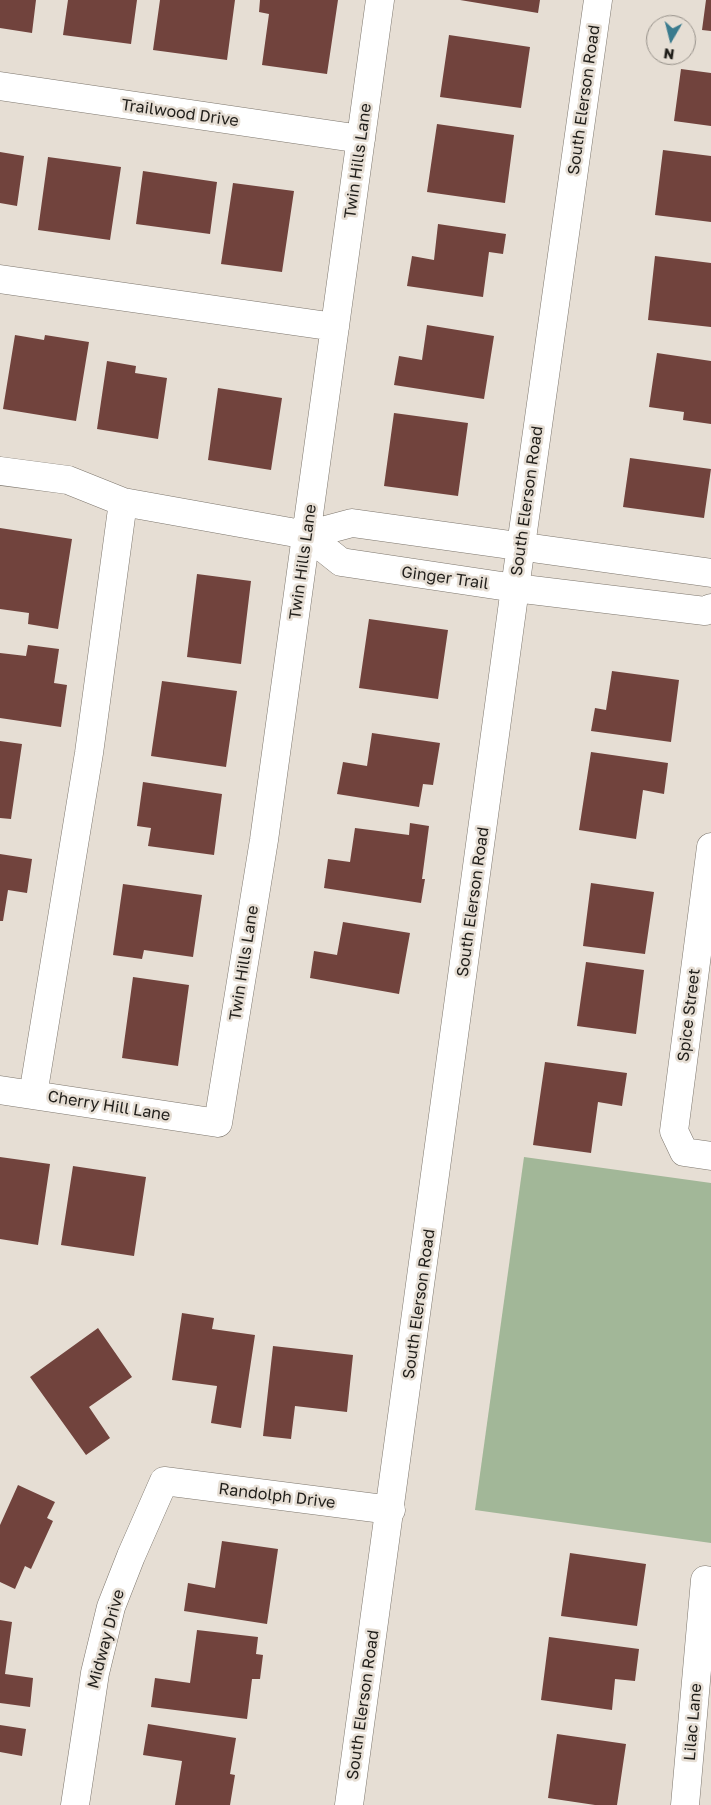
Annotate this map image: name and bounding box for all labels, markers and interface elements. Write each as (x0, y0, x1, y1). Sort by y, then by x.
north arrow (646, 15, 696, 65)
street label: South Elerson Road (564, 24, 604, 176)
text: N (663, 45, 675, 64)
street label: Trailwood Drive (120, 95, 240, 131)
street label: Twin Hills Lane (340, 102, 376, 220)
street label: South Elerson Road (507, 425, 547, 577)
street label: Twin Hills Lane (285, 503, 321, 621)
street label: Ginger Trail (400, 562, 490, 594)
street label: South Elerson Road (453, 826, 493, 978)
street label: Twin Hills Lane (225, 904, 263, 1022)
street label: Spice Street (674, 967, 704, 1063)
street label: Cherry Hill Lane (46, 1087, 172, 1125)
street label: South Elerson Road (399, 1228, 439, 1380)
street label: Randolph Drive (218, 1479, 336, 1513)
street label: Midway Drive (84, 1587, 128, 1691)
street label: South Elerson Road (343, 1629, 383, 1781)
street label: Lilac Lane (680, 1682, 706, 1762)

